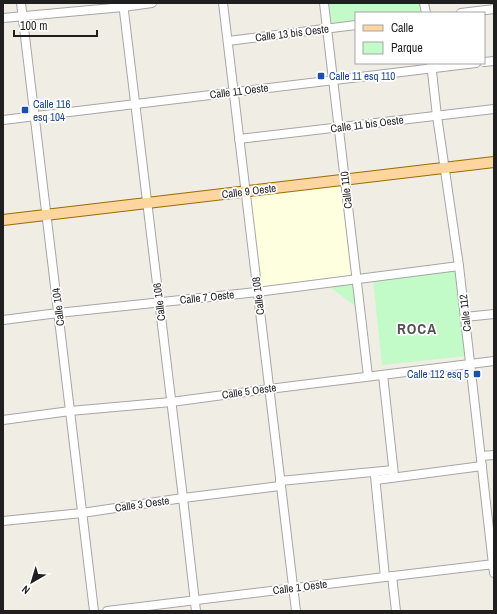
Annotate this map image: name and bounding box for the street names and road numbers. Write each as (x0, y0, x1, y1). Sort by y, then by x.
street label: Calle 13 bis Oeste (254, 22, 330, 44)
street label: Calle 11 Oeste (209, 80, 269, 102)
street label: Calle 11 bis Oeste (330, 113, 404, 135)
street label: Calle 110 (337, 171, 355, 209)
street label: Calle 9 Oeste (221, 181, 277, 201)
street label: Calle 108 (249, 276, 267, 316)
street label: Calle 106 (150, 282, 168, 322)
street label: Calle 104 (49, 287, 67, 327)
street label: Calle 7 Oeste (179, 287, 235, 307)
street label: Calle 112 (456, 294, 474, 332)
street label: Calle 5 Oeste (221, 380, 277, 402)
street label: Calle 3 Oeste (114, 493, 170, 515)
street label: Calle 1 Oeste (272, 577, 328, 597)

